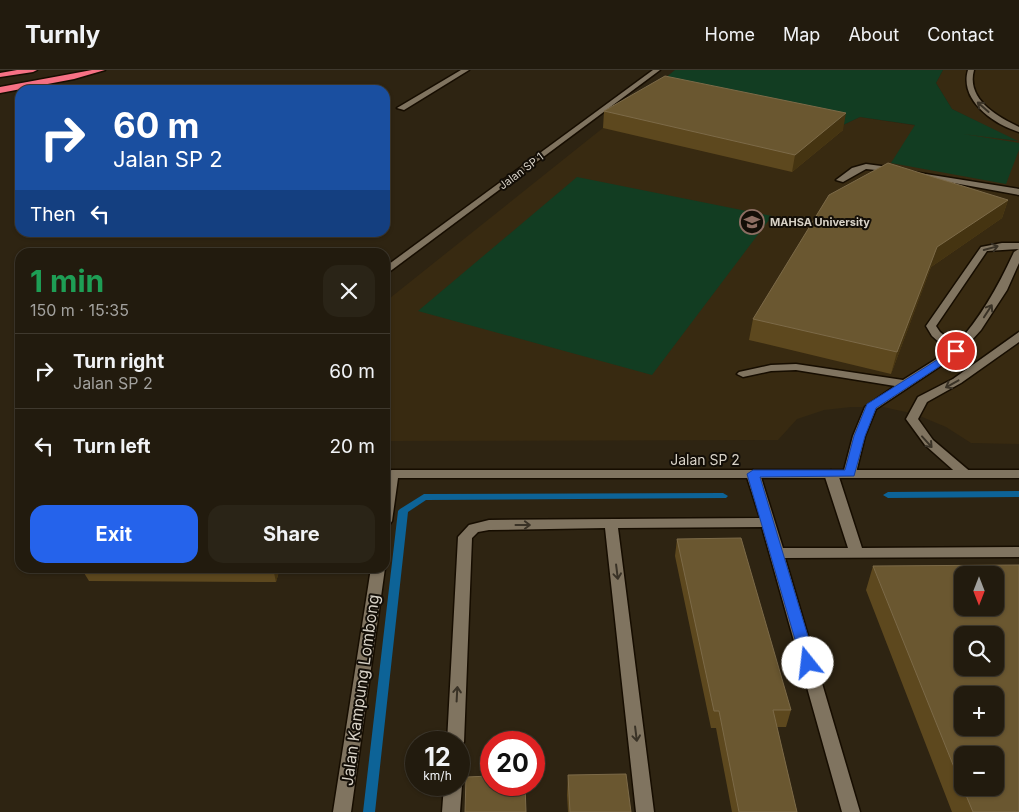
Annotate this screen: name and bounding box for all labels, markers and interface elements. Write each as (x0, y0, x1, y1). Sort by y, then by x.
text: Turnly (25, 20, 100, 49)
text: Home (705, 24, 755, 45)
text: Map (783, 24, 820, 45)
text: About (848, 24, 899, 45)
text: Contact (927, 24, 994, 45)
one-way arrow (977, 101, 990, 112)
text: 60 m (113, 104, 200, 146)
icon: right (30, 105, 95, 170)
text: Jalan SP 2 (113, 146, 223, 172)
street label: Jalan SP 1 (496, 150, 546, 192)
icon: left (86, 200, 114, 228)
text: Then (30, 203, 76, 226)
school or university icon: MAHSA University (739, 209, 765, 235)
place label: MAHSA University (770, 215, 870, 229)
one-way arrow (983, 243, 999, 253)
text: 1 min (30, 263, 104, 299)
button: close (323, 265, 375, 317)
text: 150 m · 15:35 (30, 300, 129, 320)
one-way arrow (983, 304, 993, 318)
pin (935, 330, 977, 372)
icon: arrive (942, 337, 970, 365)
text: Turn right (73, 350, 164, 373)
icon: right (30, 357, 58, 385)
text: 60 m (329, 360, 375, 383)
text: Jalan SP 2 (73, 373, 153, 393)
one-way arrow (945, 379, 959, 389)
icon: left (30, 432, 58, 460)
text: Turn left (73, 435, 151, 458)
text: 20 m (329, 435, 375, 458)
one-way arrow (921, 435, 933, 448)
street label: Jalan SP 2 (670, 451, 740, 468)
button: Exit (30, 505, 198, 563)
button: Share (208, 505, 375, 563)
one-way arrow (515, 520, 531, 529)
one-way arrow (612, 564, 622, 580)
north arrow (954, 566, 1004, 616)
map controls (954, 566, 1004, 796)
street label: Jalan Kampung Lombong (337, 593, 383, 787)
button: search (954, 626, 1004, 676)
position arrow (781, 636, 833, 688)
one-way arrow (453, 686, 462, 702)
button: + (954, 686, 1004, 736)
one-way arrow (631, 726, 641, 742)
speed limit sign: 20 (480, 731, 545, 796)
text: 12 (424, 742, 451, 772)
button: − (954, 746, 1004, 796)
text: km/h (423, 768, 452, 783)

